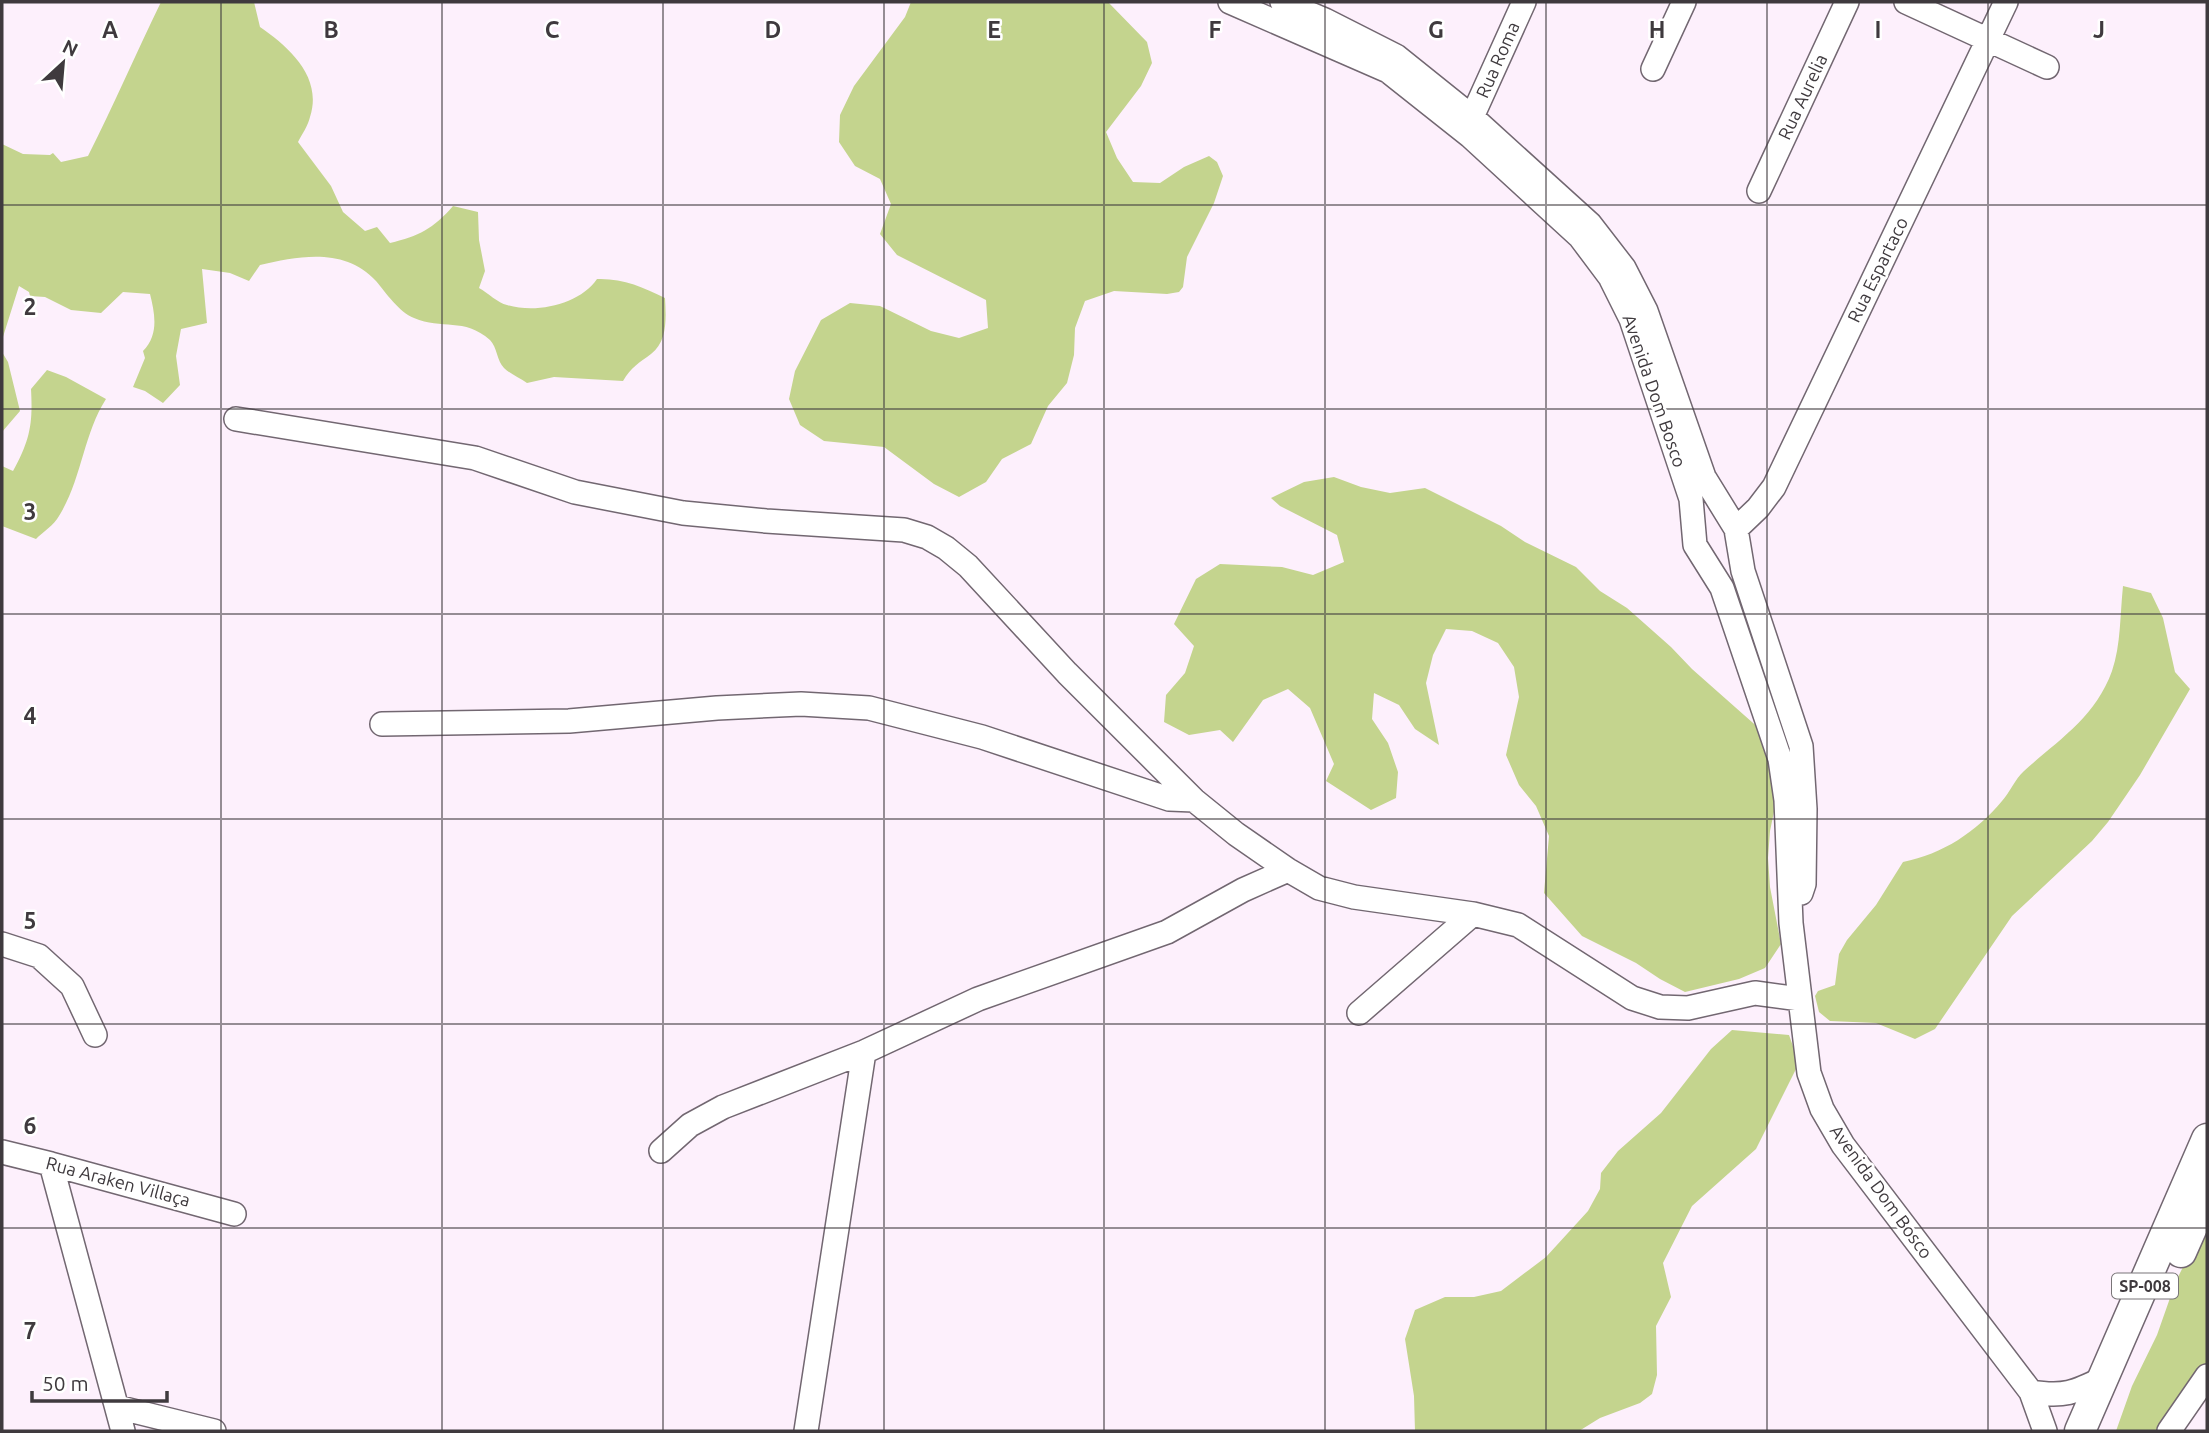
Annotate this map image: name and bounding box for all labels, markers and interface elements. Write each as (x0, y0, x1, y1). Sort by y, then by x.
text: A (102, 17, 118, 42)
text: B (323, 17, 339, 42)
text: C (545, 17, 560, 42)
text: D (765, 17, 781, 42)
text: E (987, 17, 1001, 42)
text: F (1209, 17, 1222, 42)
text: G (1428, 17, 1444, 42)
text: H (1649, 17, 1665, 42)
text: I (1875, 17, 1881, 42)
text: J (2093, 17, 2105, 42)
street label: Rua Roma (1471, 18, 1523, 101)
north arrow (28, 28, 98, 98)
text: N (59, 35, 82, 61)
street label: Rua Aurelia (1774, 51, 1831, 142)
street label: Rua Espartaco (1843, 214, 1911, 325)
text: 2 (24, 294, 36, 319)
street label: Avenida Dom Bosco (1619, 312, 1690, 470)
text: 3 (24, 499, 36, 524)
text: 4 (24, 703, 37, 728)
text: 5 (24, 908, 36, 933)
text: 6 (24, 1113, 37, 1138)
street label: Avenida Dom Bosco (1827, 1121, 1937, 1262)
street label: Rua Araken Villaça (44, 1152, 193, 1210)
road number: SP-008 (2112, 1274, 2178, 1298)
text: 7 (24, 1318, 36, 1343)
scale bar (32, 1360, 166, 1404)
text: 50 m (42, 1371, 89, 1395)

